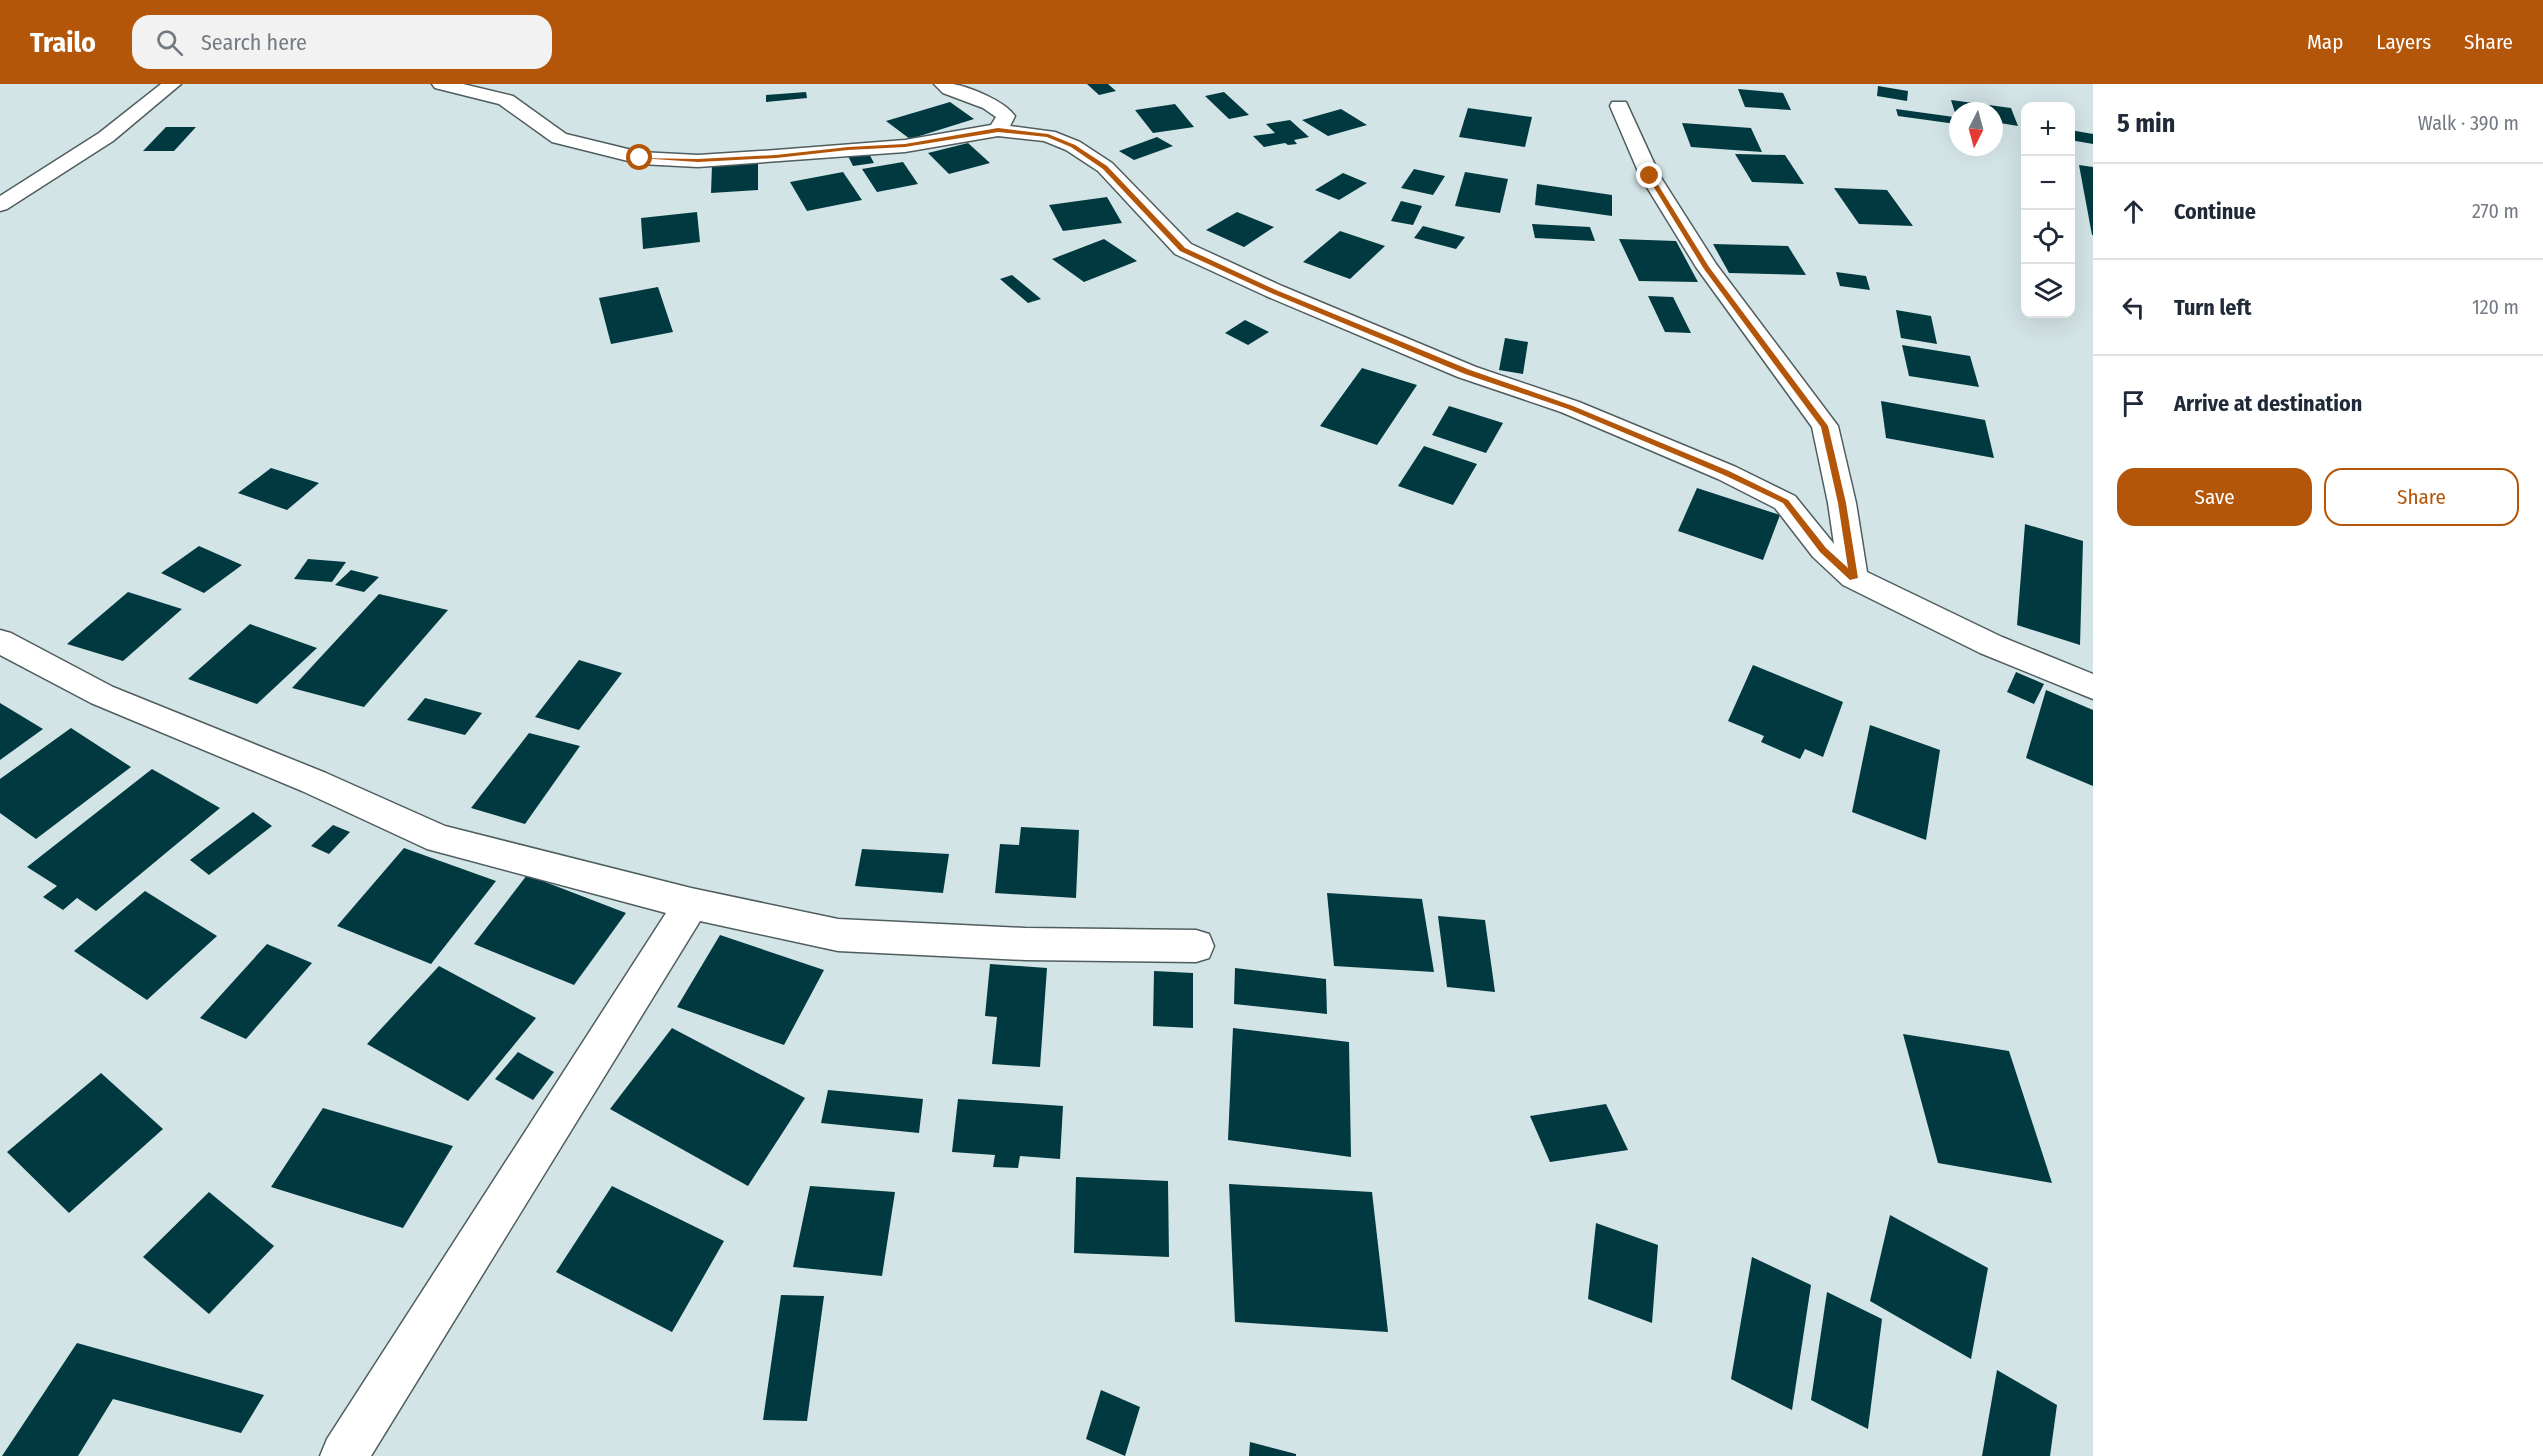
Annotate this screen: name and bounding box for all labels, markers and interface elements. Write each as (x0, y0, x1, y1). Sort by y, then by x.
search box (132, 15, 552, 69)
text: Trailo (30, 26, 96, 59)
icon: search (153, 26, 186, 59)
text: Search here (201, 29, 307, 56)
text: Map (2307, 29, 2343, 55)
text: Layers (2376, 29, 2431, 55)
text: Share (2464, 29, 2513, 55)
north arrow (1949, 102, 2003, 156)
map controls (2021, 102, 2075, 318)
button: + (2021, 102, 2075, 156)
text: 5 min (2117, 108, 2175, 139)
text: Walk · 390 m (2418, 111, 2519, 135)
route start (626, 144, 652, 170)
button: − (2021, 156, 2075, 210)
route end (1636, 162, 1662, 188)
icon: ahead (2117, 195, 2150, 228)
text: Continue (2174, 198, 2256, 225)
text: 270 m (2472, 199, 2519, 223)
button: locate (2021, 210, 2075, 264)
button: layers (2021, 264, 2075, 318)
icon: left (2117, 291, 2150, 324)
text: Turn left (2174, 294, 2252, 321)
text: 120 m (2472, 295, 2519, 319)
icon: arrive (2117, 387, 2150, 420)
text: Arrive at destination (2174, 390, 2362, 417)
button: Save (2117, 468, 2312, 526)
button: Share (2324, 468, 2519, 526)

